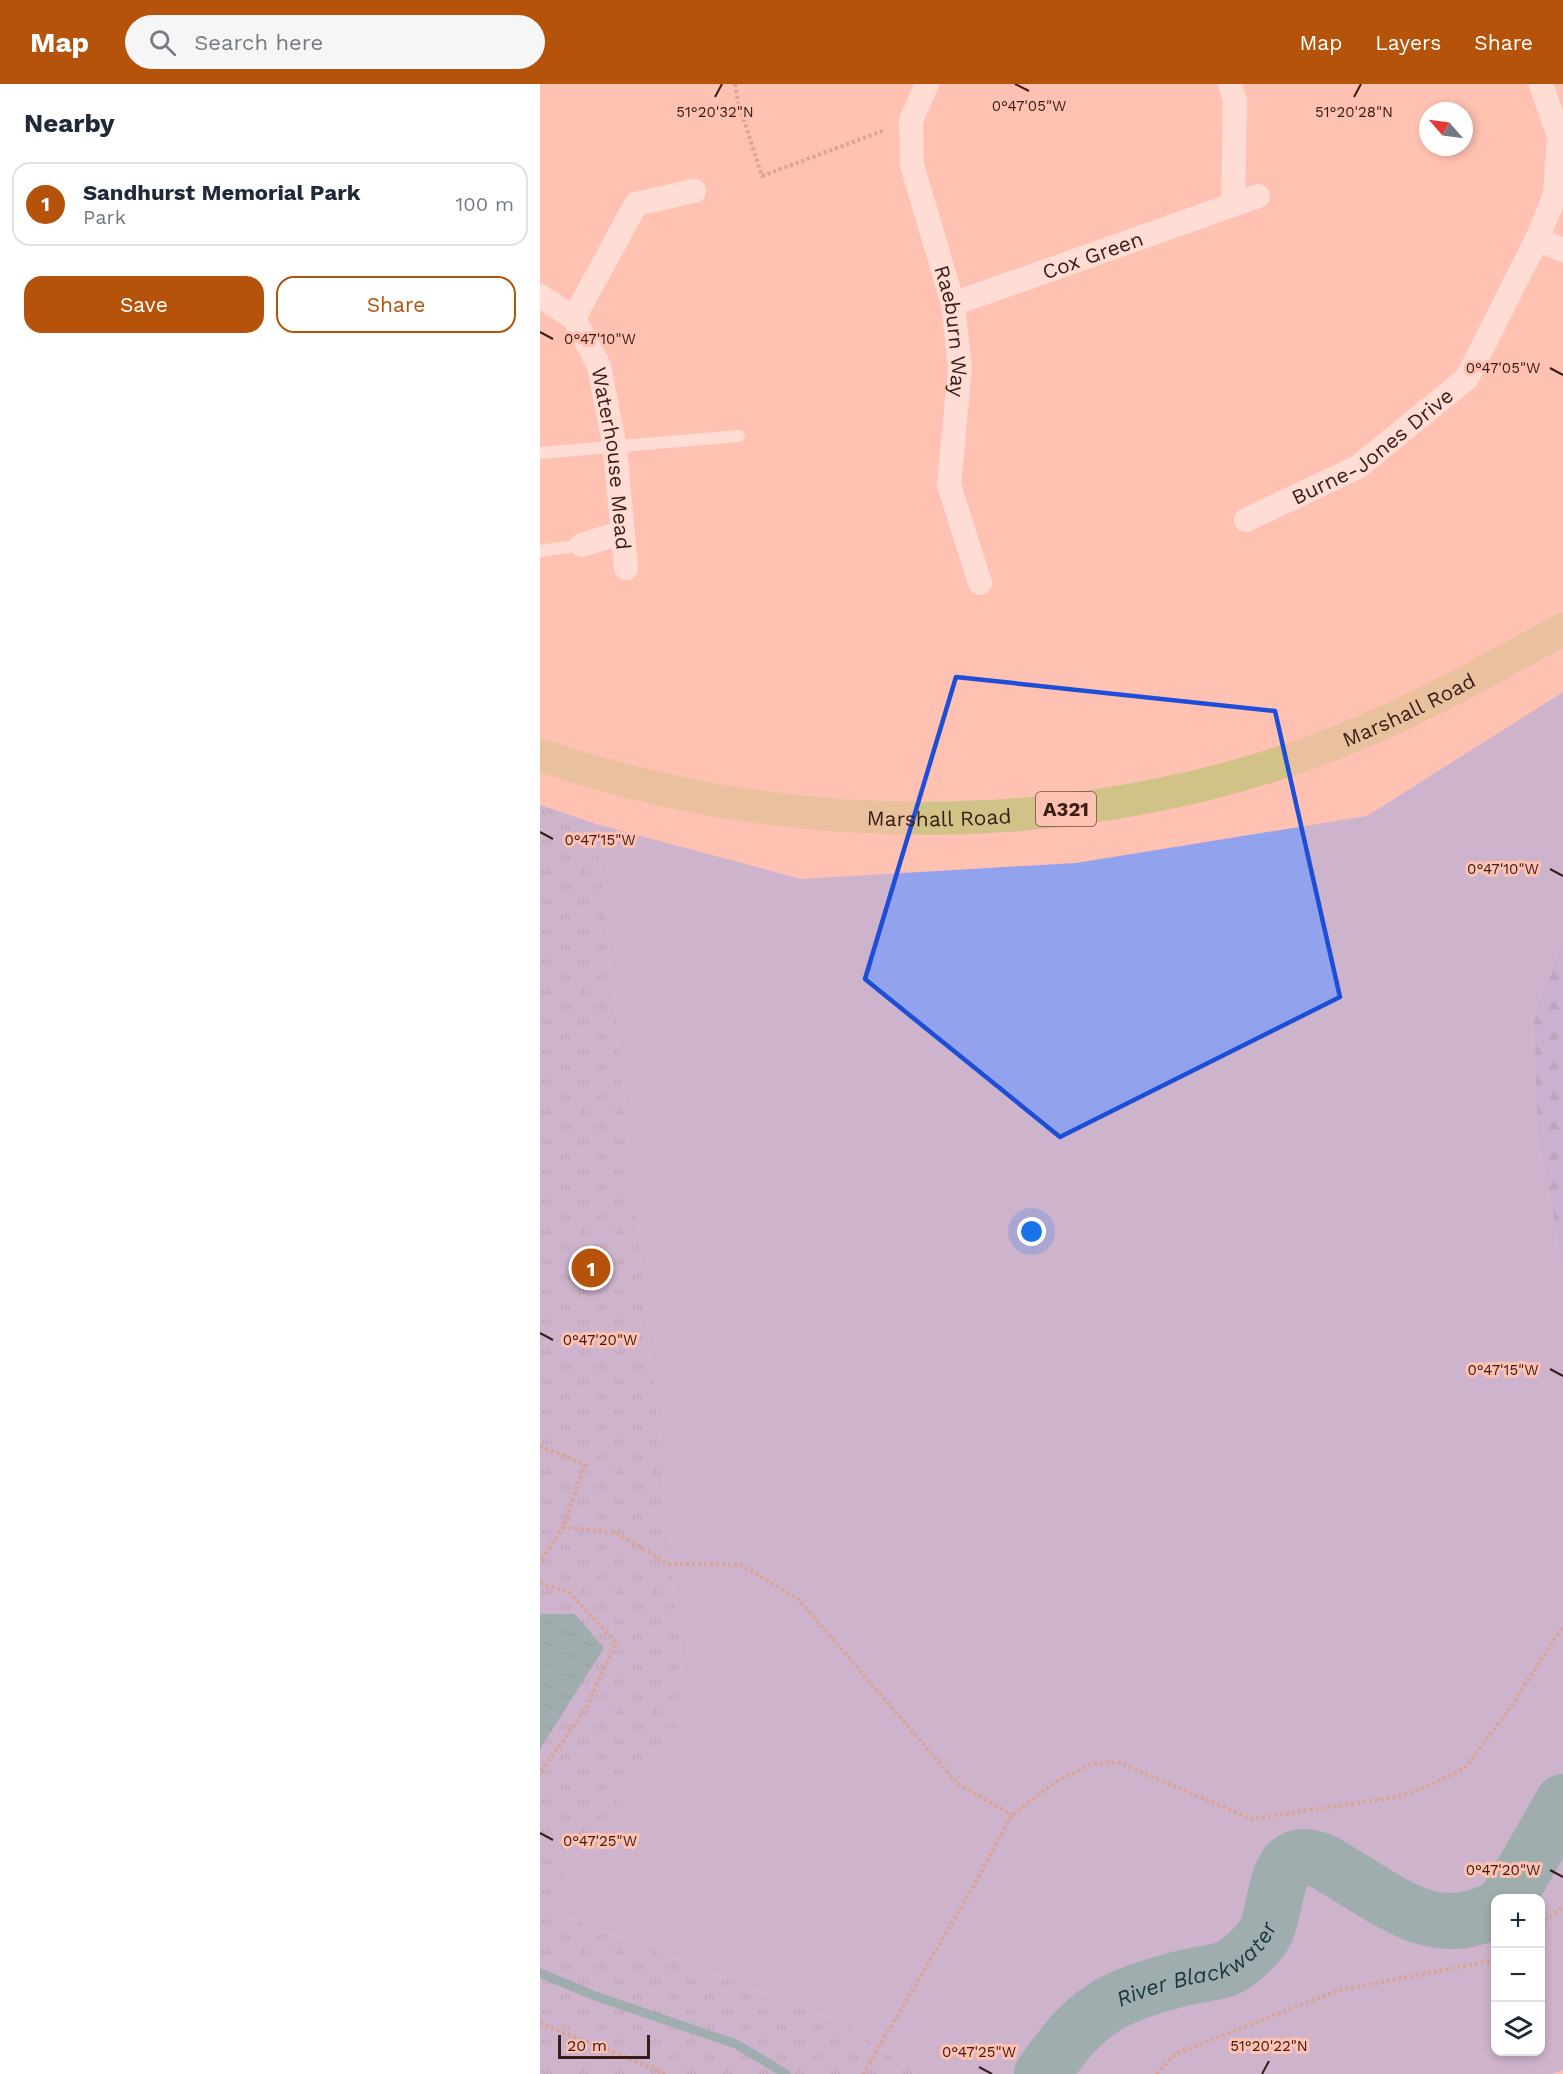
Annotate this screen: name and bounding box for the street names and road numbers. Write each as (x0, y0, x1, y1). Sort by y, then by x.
street label: Cox Green (1039, 225, 1146, 284)
street label: Raeburn Way (930, 262, 973, 398)
street label: Waterhouse Mead (587, 365, 637, 551)
street label: Burne-Jones Drive (1287, 382, 1458, 509)
street label: Marshall Road (1338, 667, 1479, 752)
road number: A321 (1036, 792, 1096, 826)
street label: Marshall Road (866, 803, 1012, 831)

